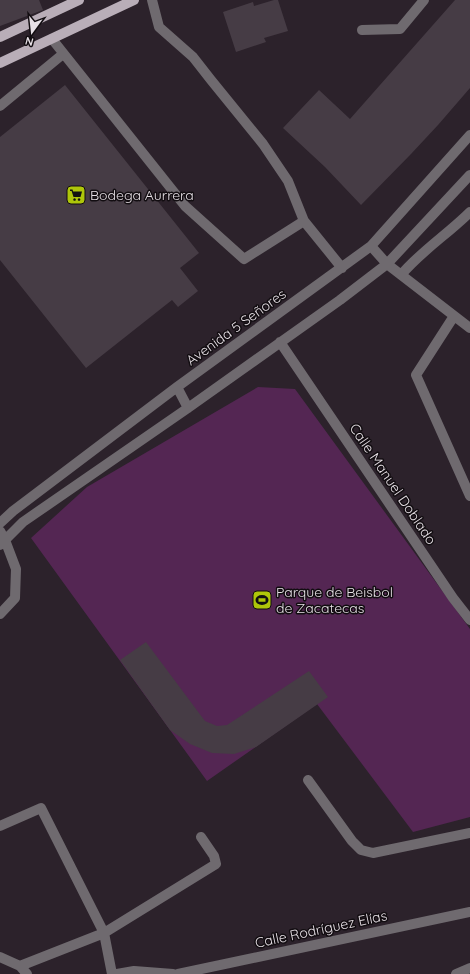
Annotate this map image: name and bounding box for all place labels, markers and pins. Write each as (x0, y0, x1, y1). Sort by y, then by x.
supermarket icon: Bodega Aurrera (65, 184, 87, 206)
place label: Bodega Aurrera (90, 186, 194, 204)
place label: Parque de Beisbol de Zacatecas (276, 583, 393, 617)
sports icon: Parque de Beisbol de Zacatecas (251, 589, 273, 611)

